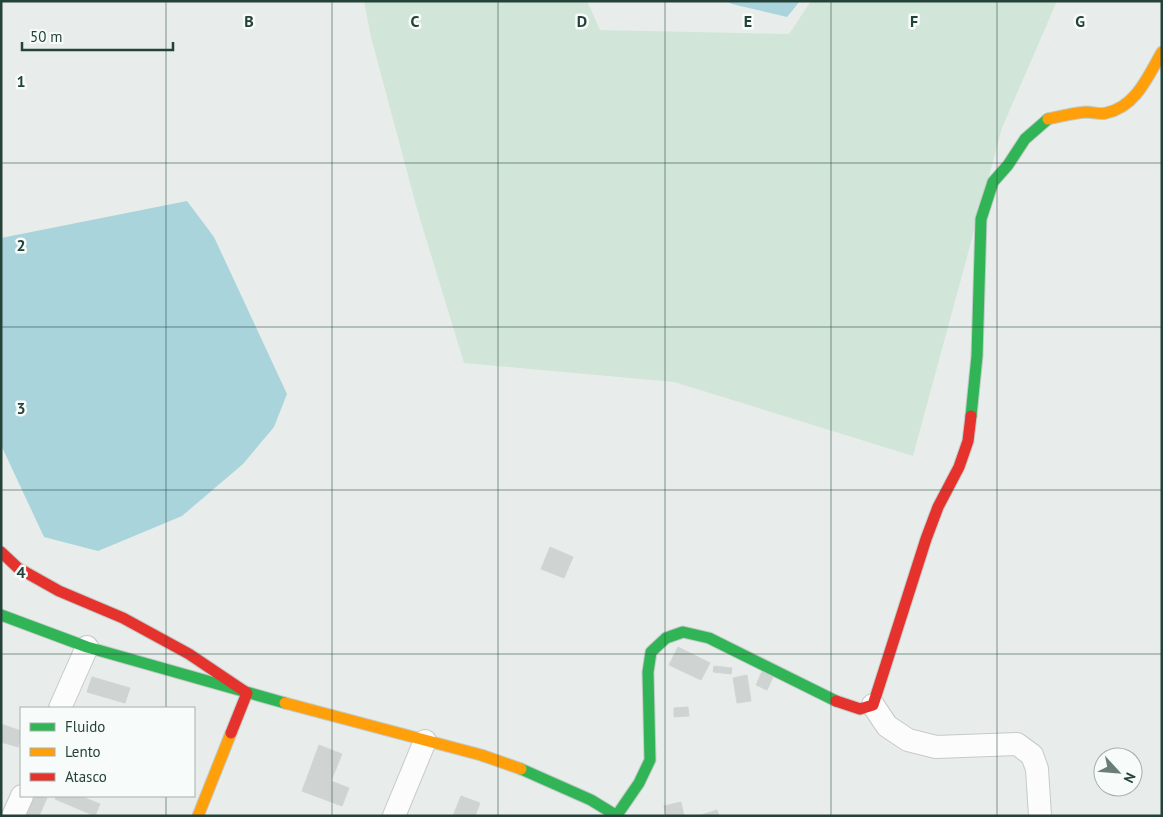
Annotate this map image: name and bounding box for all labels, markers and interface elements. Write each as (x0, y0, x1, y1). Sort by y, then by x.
text: B (244, 11, 254, 31)
text: C (411, 11, 420, 31)
text: D (577, 11, 587, 31)
text: E (744, 11, 752, 31)
text: F (910, 11, 918, 31)
text: G (1075, 11, 1085, 31)
scale bar (22, 20, 174, 52)
text: 50 m (30, 27, 63, 46)
text: 1 (16, 71, 26, 91)
text: 2 (16, 235, 26, 255)
text: 3 (16, 398, 26, 418)
text: 4 (16, 562, 26, 582)
legend (20, 707, 195, 797)
text: Fluido (65, 717, 105, 736)
text: Lento (65, 742, 101, 761)
north arrow (1093, 747, 1143, 797)
text: Atasco (65, 767, 107, 786)
text: N (1120, 770, 1140, 786)

